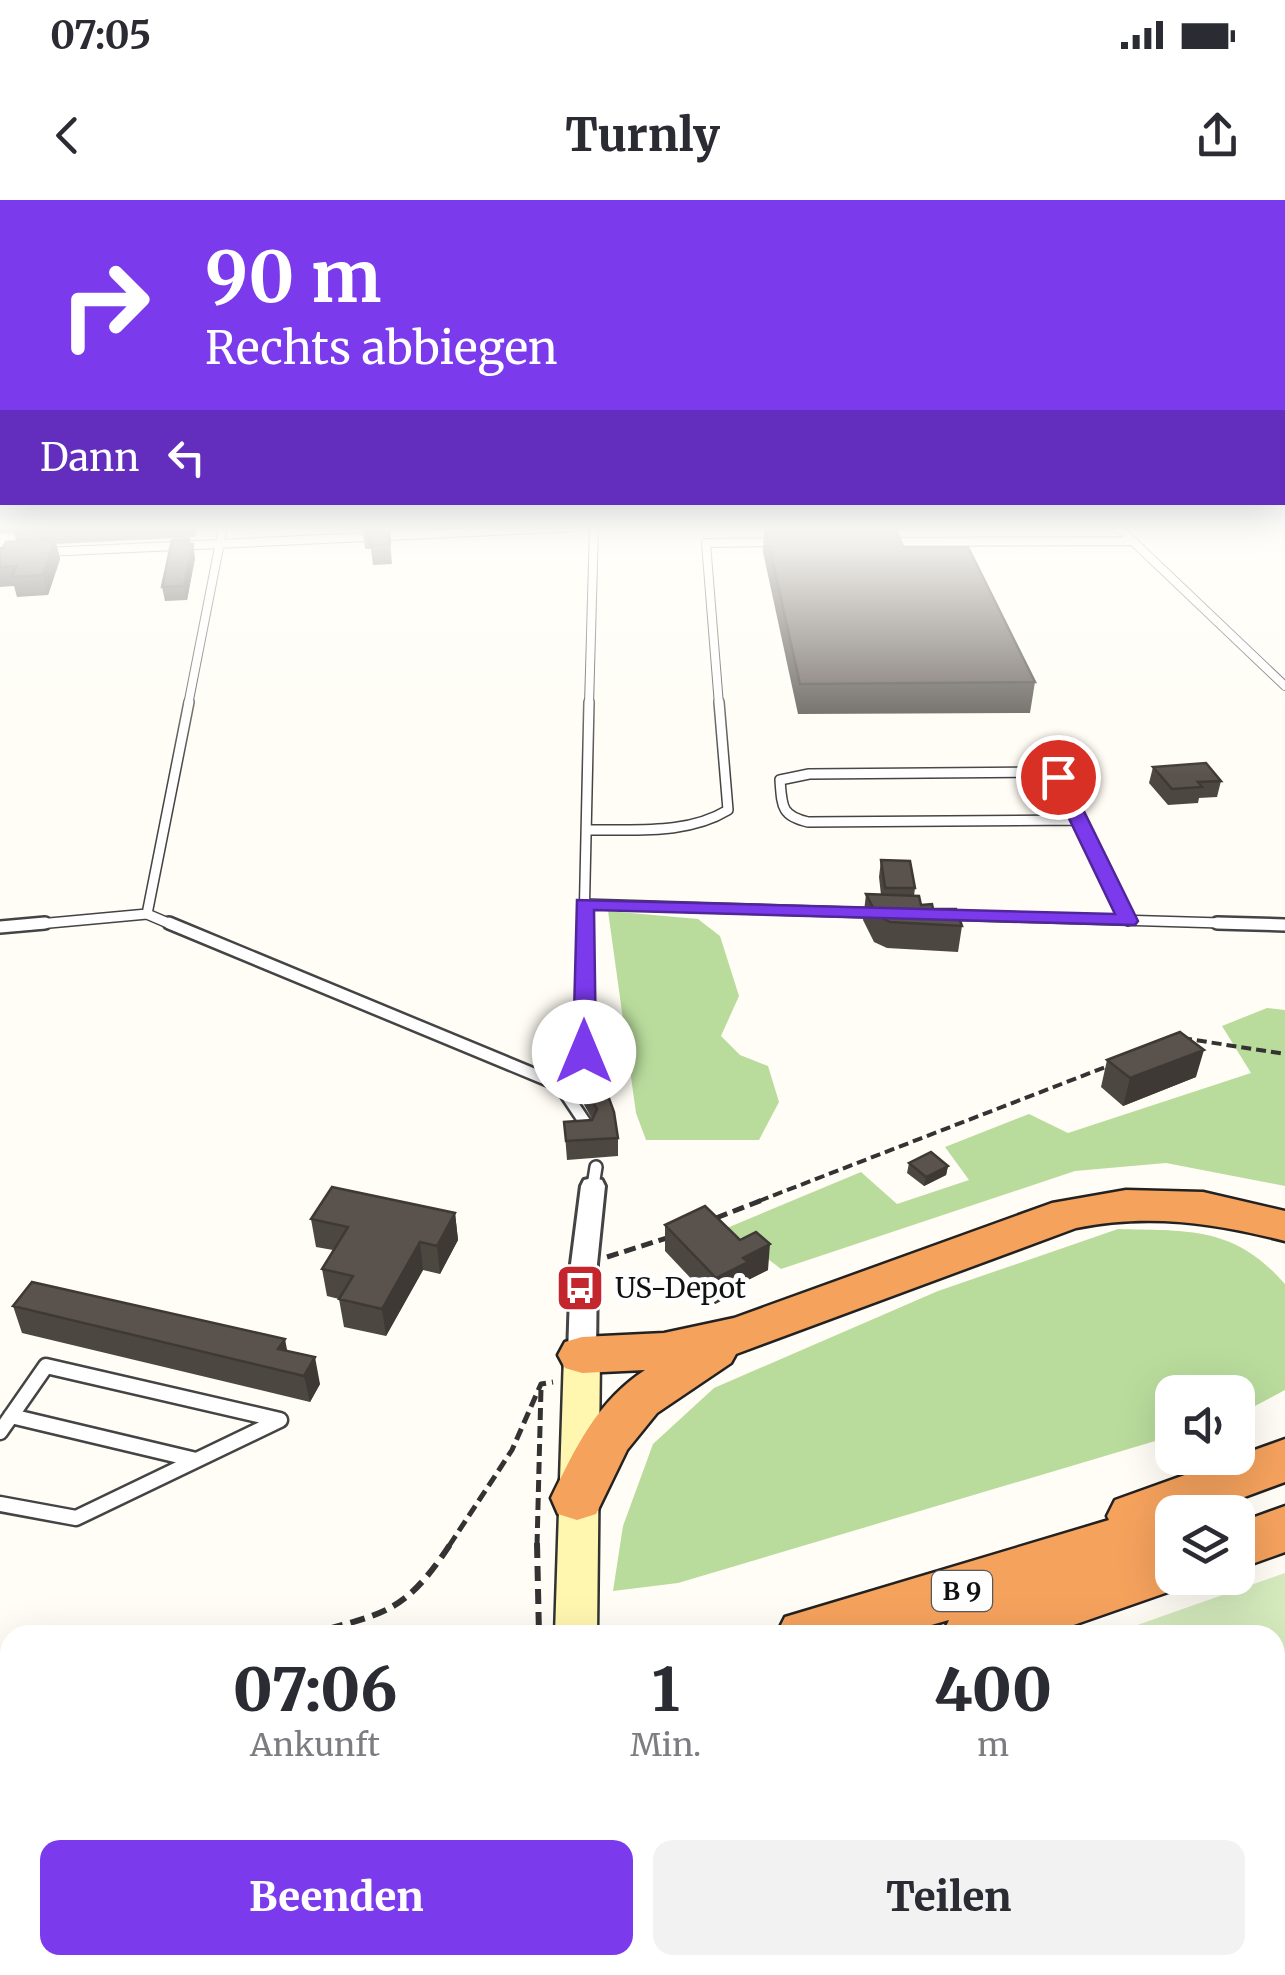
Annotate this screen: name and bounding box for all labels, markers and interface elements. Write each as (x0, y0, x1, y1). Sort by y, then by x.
text: 07:05 (50, 12, 151, 59)
text: Turnly (565, 107, 720, 163)
icon: back (40, 108, 95, 163)
icon: share (1190, 108, 1245, 163)
text: 90 m (205, 233, 382, 321)
icon: right (40, 240, 170, 370)
text: Rechts abbiegen (205, 320, 558, 376)
icon: left (159, 430, 214, 485)
text: Dann (40, 434, 139, 481)
pin (1016, 735, 1101, 820)
icon: arrive (1031, 750, 1086, 805)
position arrow (532, 1000, 636, 1104)
bus stop icon: US-Depot (554, 1262, 606, 1314)
place label: US-Depot (615, 1270, 746, 1306)
map controls (1155, 1375, 1255, 1595)
button: sound (1155, 1375, 1255, 1475)
button: layers (1155, 1495, 1255, 1595)
road number: B 9 (932, 1571, 992, 1611)
text: 07:06 (233, 1652, 397, 1727)
text: 1 (652, 1652, 680, 1727)
text: 400 (934, 1652, 1052, 1727)
text: Ankunft (250, 1725, 380, 1765)
text: Min. (630, 1725, 701, 1765)
text: m (977, 1725, 1009, 1765)
button: Beenden (40, 1840, 633, 1955)
button: Teilen (653, 1840, 1245, 1955)

